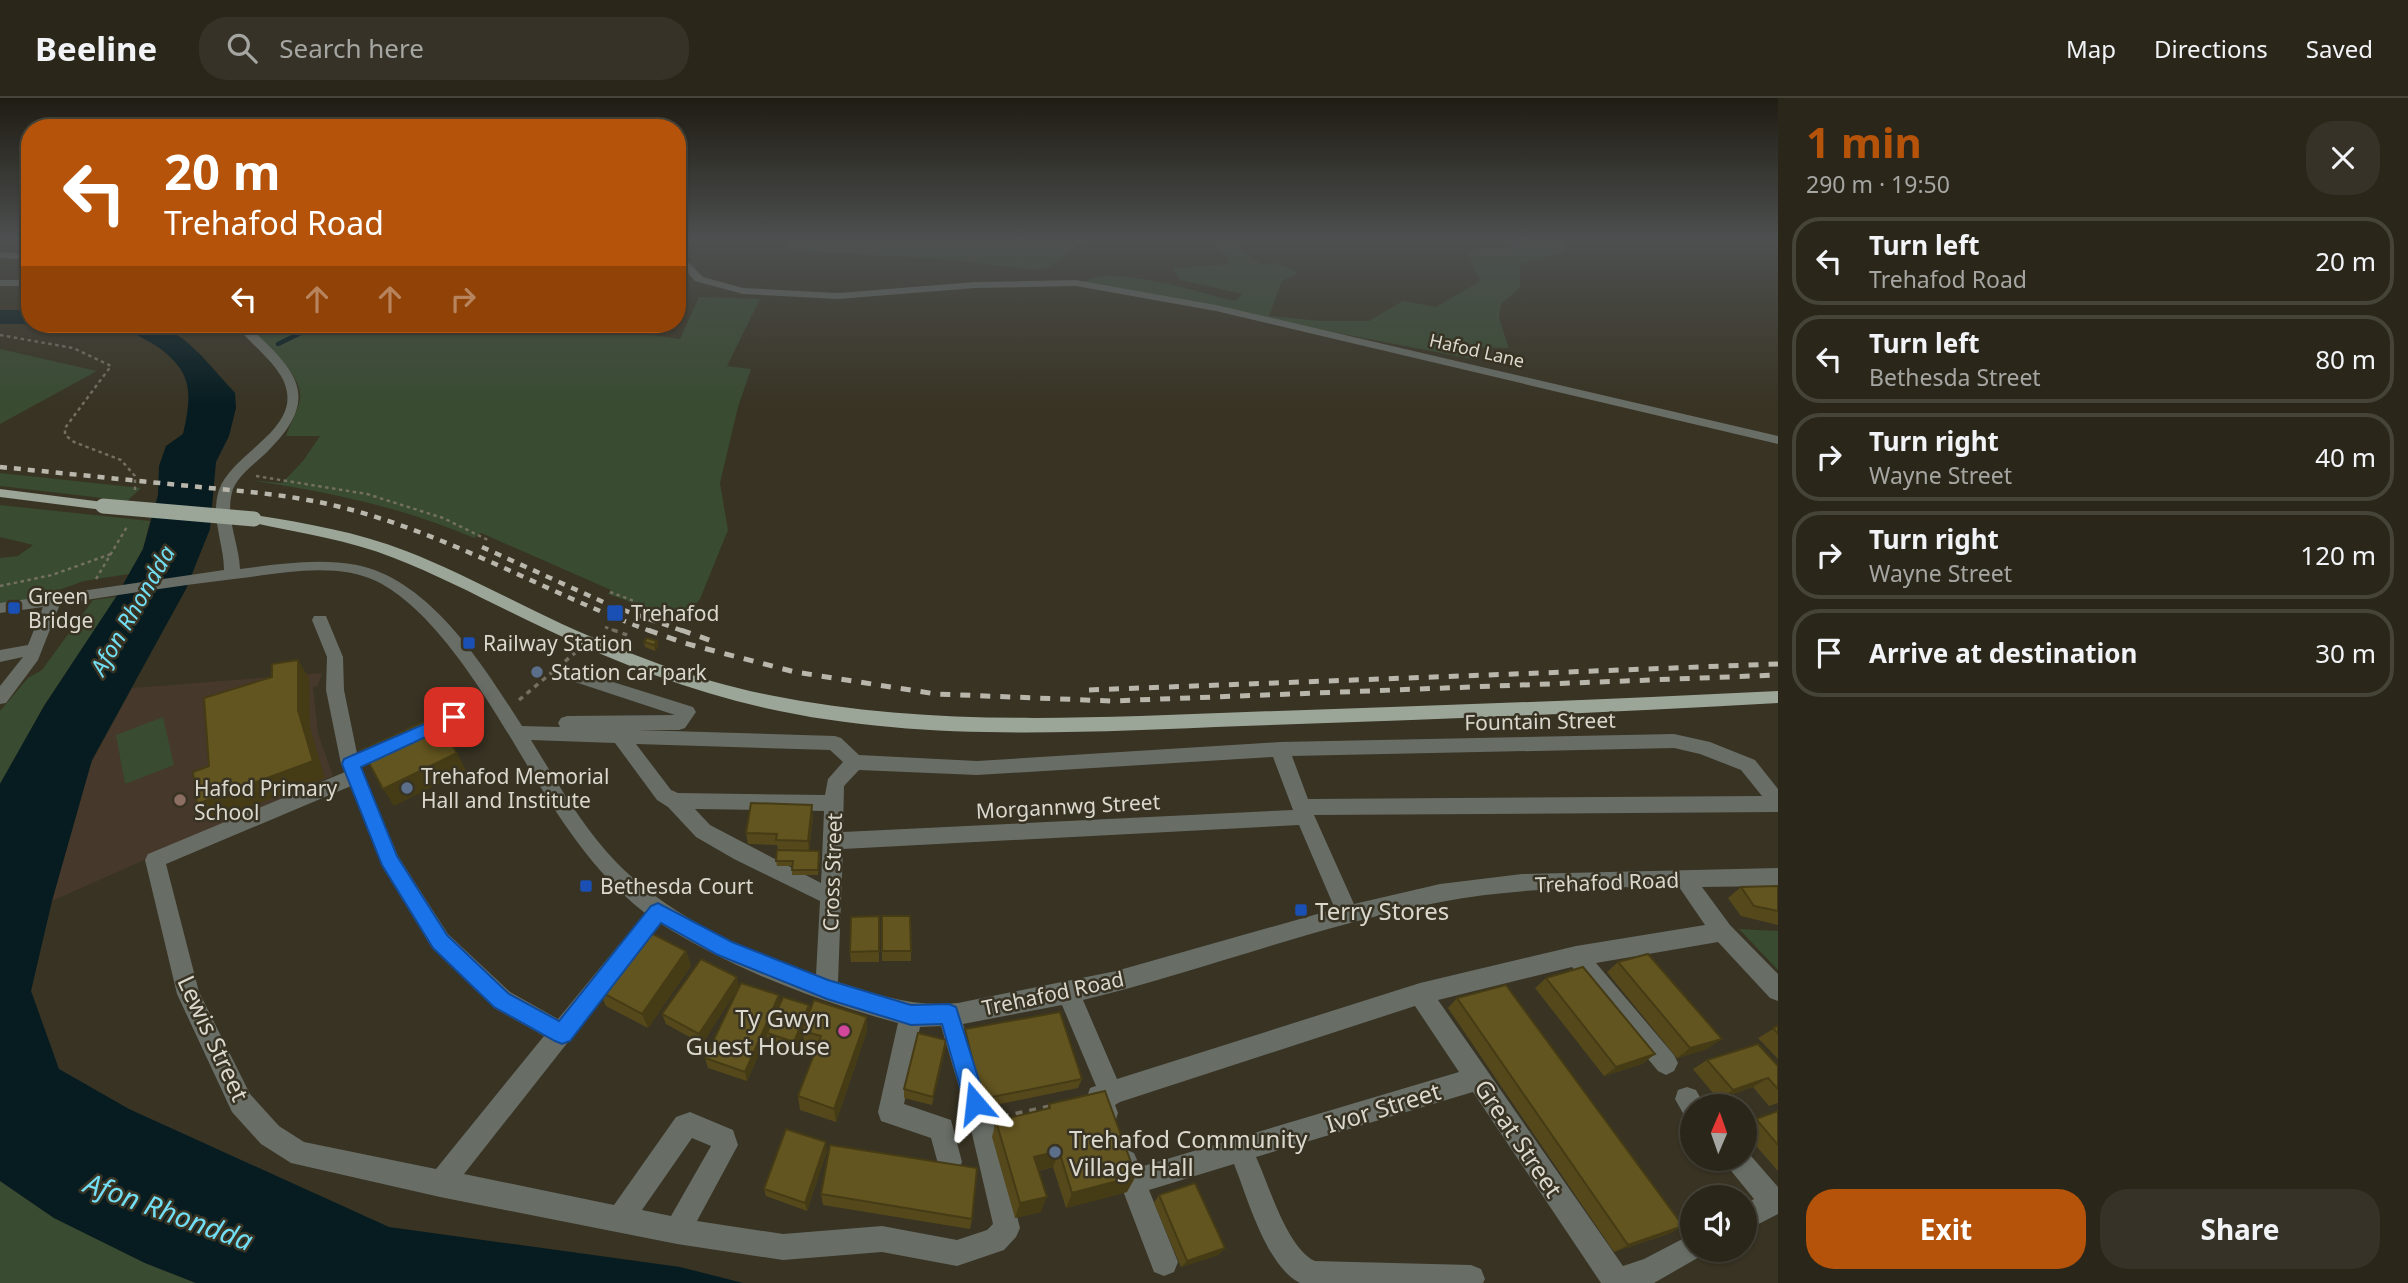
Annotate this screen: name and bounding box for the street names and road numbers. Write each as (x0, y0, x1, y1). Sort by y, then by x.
street label: Hafod Lane (1427, 327, 1527, 373)
street label: Fountain Street (1464, 706, 1616, 736)
street label: Morgannwg Street (975, 787, 1161, 825)
street label: Cross Street (816, 812, 848, 932)
street label: Trehafod Road (1534, 865, 1680, 899)
street label: Trehafod Road (980, 964, 1126, 1022)
street label: Lewis Street (170, 970, 258, 1107)
street label: Great Street (1467, 1072, 1571, 1204)
street label: Ivor Street (1322, 1074, 1445, 1140)

